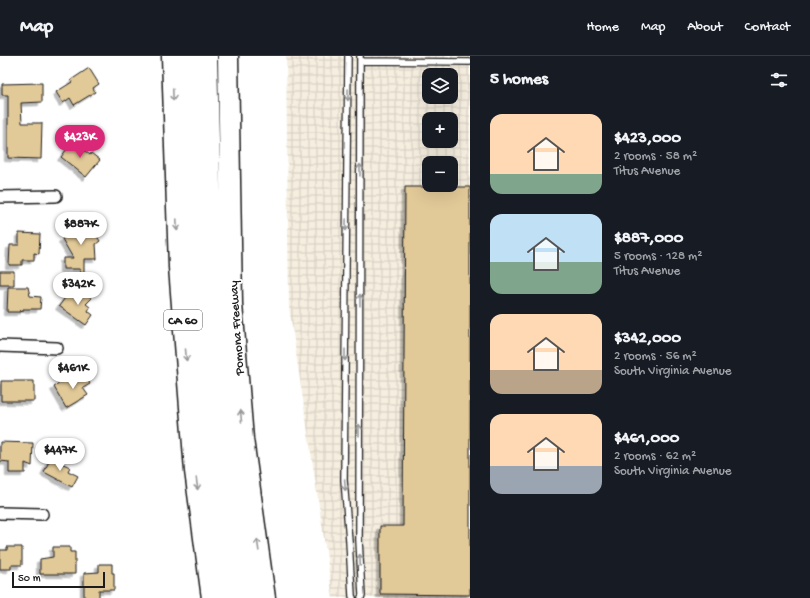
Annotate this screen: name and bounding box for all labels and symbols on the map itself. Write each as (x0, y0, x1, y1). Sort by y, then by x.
one-way arrow (169, 88, 177, 101)
one-way arrow (344, 88, 352, 101)
pin: $423K (52, 125, 108, 159)
one-way arrow (356, 164, 364, 177)
pin: $887K (53, 212, 109, 246)
one-way arrow (174, 218, 181, 231)
one-way arrow (342, 218, 350, 231)
pin: $342K (50, 272, 106, 306)
street label: Pomona Freeway (227, 279, 248, 377)
one-way arrow (356, 294, 364, 307)
road number: CA 60 (164, 310, 202, 330)
one-way arrow (182, 348, 189, 361)
one-way arrow (341, 348, 349, 361)
pin: $461K (45, 356, 101, 390)
one-way arrow (238, 410, 245, 423)
one-way arrow (355, 424, 363, 437)
pin: $447K (32, 438, 88, 472)
one-way arrow (193, 477, 201, 490)
one-way arrow (341, 478, 348, 491)
one-way arrow (254, 539, 262, 552)
one-way arrow (357, 554, 364, 567)
scale bar (12, 570, 105, 589)

